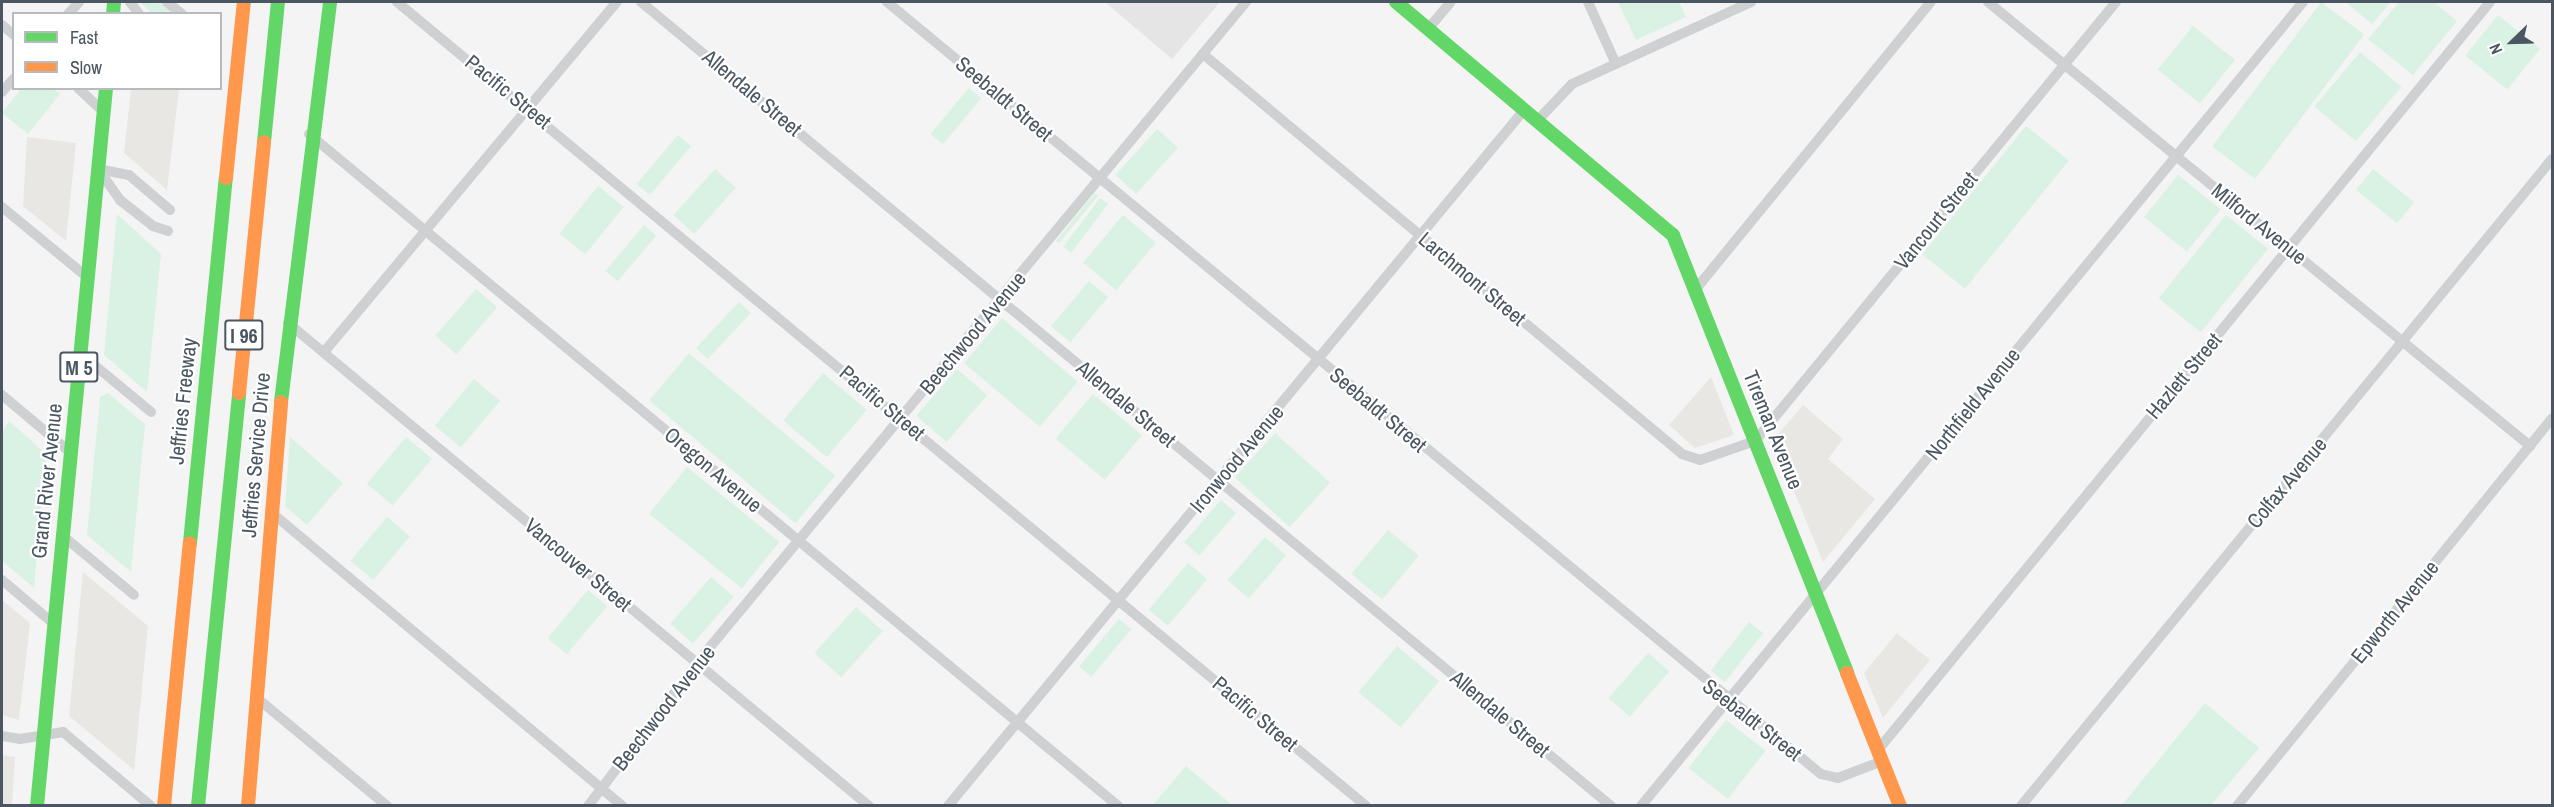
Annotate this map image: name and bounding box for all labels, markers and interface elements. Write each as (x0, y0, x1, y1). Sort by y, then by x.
legend (12, 12, 222, 90)
north arrow (2482, 12, 2542, 72)
text: Fast (70, 25, 98, 50)
text: N (2483, 40, 2507, 58)
street label: Allendale Street (697, 44, 807, 142)
street label: Pacific Street (460, 50, 556, 134)
street label: Seebaldt Street (950, 51, 1058, 147)
text: Slow (70, 55, 102, 80)
street label: Vancourt Street (1889, 167, 1983, 275)
street label: Milford Avenue (2206, 178, 2312, 270)
street label: Larchmont Street (1413, 227, 1531, 331)
street label: Beechwood Avenue (914, 266, 1032, 400)
road number: I 96 (223, 318, 265, 352)
street label: Hazlett Street (2141, 328, 2227, 424)
street label: Jeffries Freeway (164, 337, 202, 465)
street label: Northfield Avenue (1920, 343, 2026, 465)
road number: M 5 (58, 350, 100, 384)
street label: Allendale Street (1071, 355, 1181, 453)
street label: Pacific Street (834, 360, 930, 446)
street label: Seebaldt Street (1324, 362, 1432, 458)
street label: Tireman Avenue (1738, 367, 1808, 493)
street label: Jeffries Service Drive (236, 372, 276, 538)
street label: Ironwood Avenue (1184, 400, 1290, 518)
street label: Grand River Avenue (26, 402, 68, 560)
street label: Oregon Avenue (659, 422, 767, 518)
street label: Colfax Avenue (2241, 432, 2333, 534)
street label: Vancouver Street (519, 513, 637, 617)
street label: Epworth Avenue (2346, 555, 2444, 669)
street label: Beechwood Avenue (607, 640, 721, 776)
street label: Allendale Street (1445, 665, 1555, 763)
street label: Pacific Street (1207, 671, 1303, 757)
street label: Seebaldt Street (1697, 674, 1807, 766)

